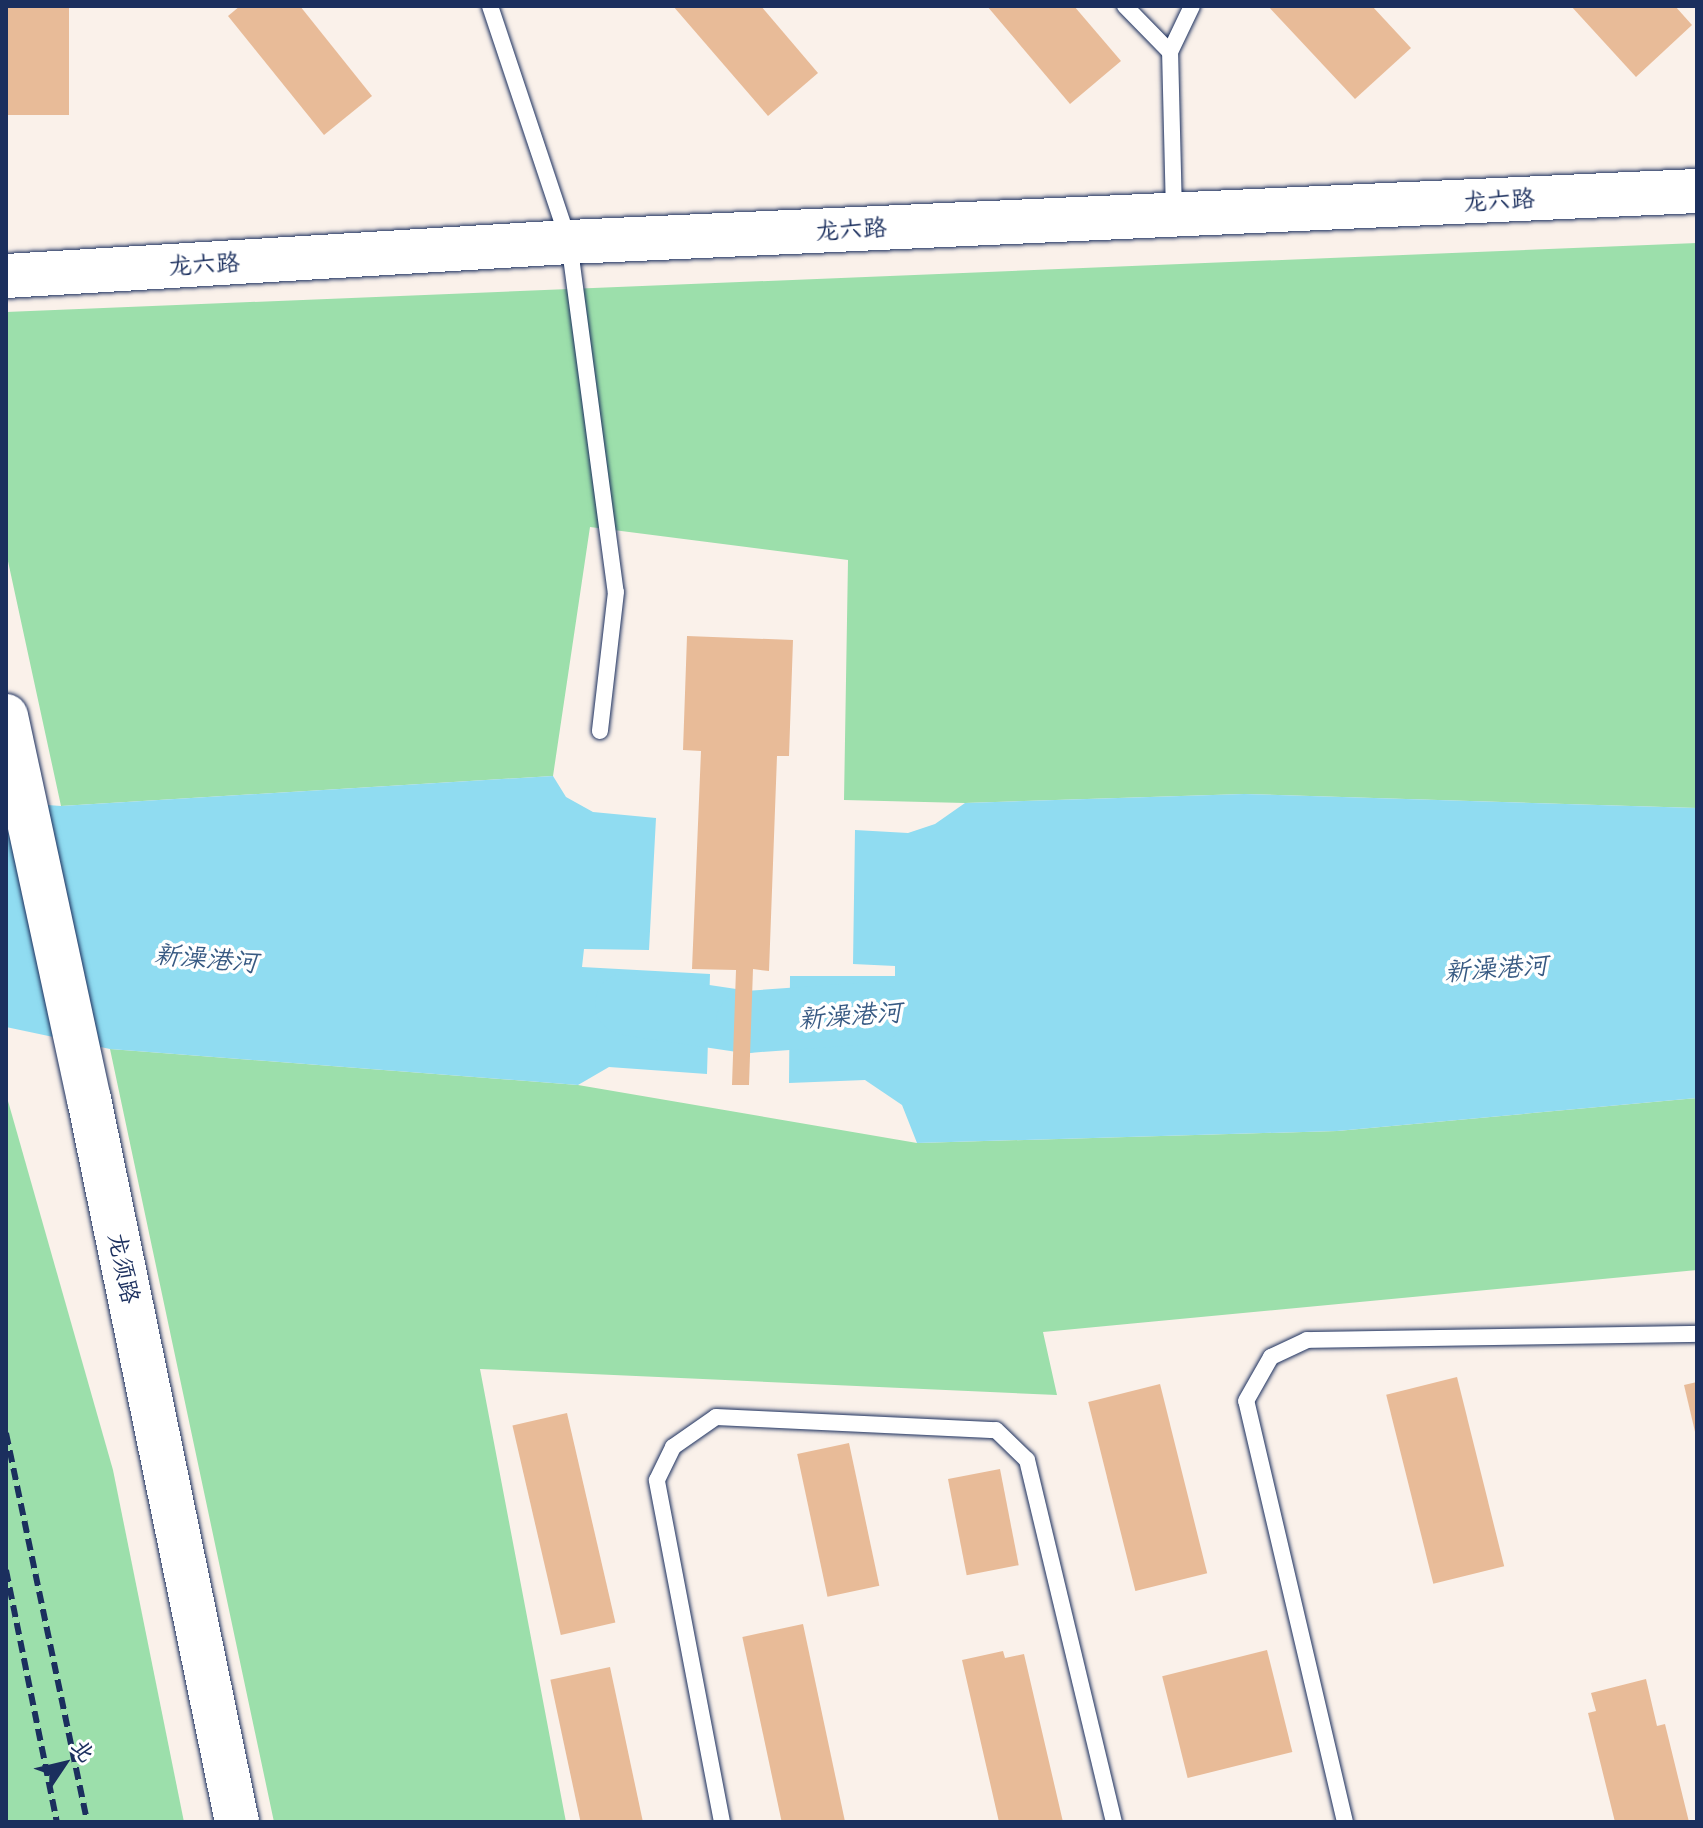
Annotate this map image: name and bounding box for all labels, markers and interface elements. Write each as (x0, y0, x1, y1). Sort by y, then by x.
street label: 龙六路 (1462, 184, 1536, 216)
street label: 龙六路 (814, 213, 888, 245)
street label: 龙六路 (167, 248, 241, 280)
water label: 新澡港河 (153, 938, 259, 978)
water label: 新澡港河 (1443, 949, 1549, 987)
water label: 新澡港河 (797, 996, 903, 1034)
street label: 龙须路 (102, 1230, 146, 1306)
north arrow (24, 1724, 104, 1804)
text: 北 (66, 1733, 101, 1767)

